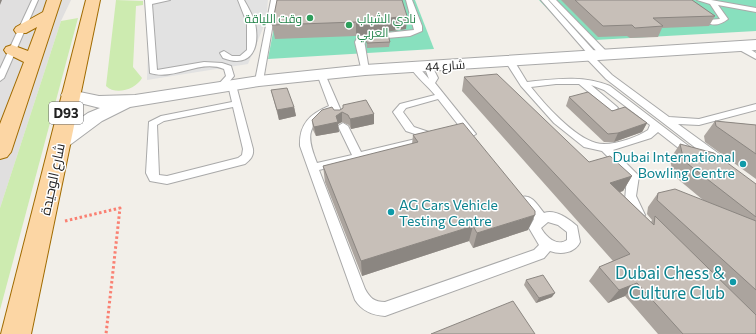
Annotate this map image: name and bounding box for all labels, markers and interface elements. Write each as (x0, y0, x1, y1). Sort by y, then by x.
place label: وقت اللياقة (245, 11, 302, 26)
place label: نادي الشباب العربي (357, 11, 416, 43)
marker: وقت اللياقة (305, 13, 315, 23)
marker: نادي الشباب العربي (344, 20, 354, 30)
street label: شارع 44 (425, 57, 466, 75)
road number: D93 (49, 102, 83, 124)
street label: شارع الوحيدة (36, 141, 69, 217)
place label: Dubai International Bowling Centre (612, 148, 735, 181)
marker: Dubai International Bowling Centre (738, 159, 748, 169)
place label: AG Cars Vehicle Testing Centre (399, 196, 498, 229)
marker: AG Cars Vehicle Testing Centre (386, 207, 396, 217)
place label: Dubai Chess & Culture Club (615, 262, 726, 303)
marker: Dubai Chess & Culture Club (728, 277, 738, 287)

